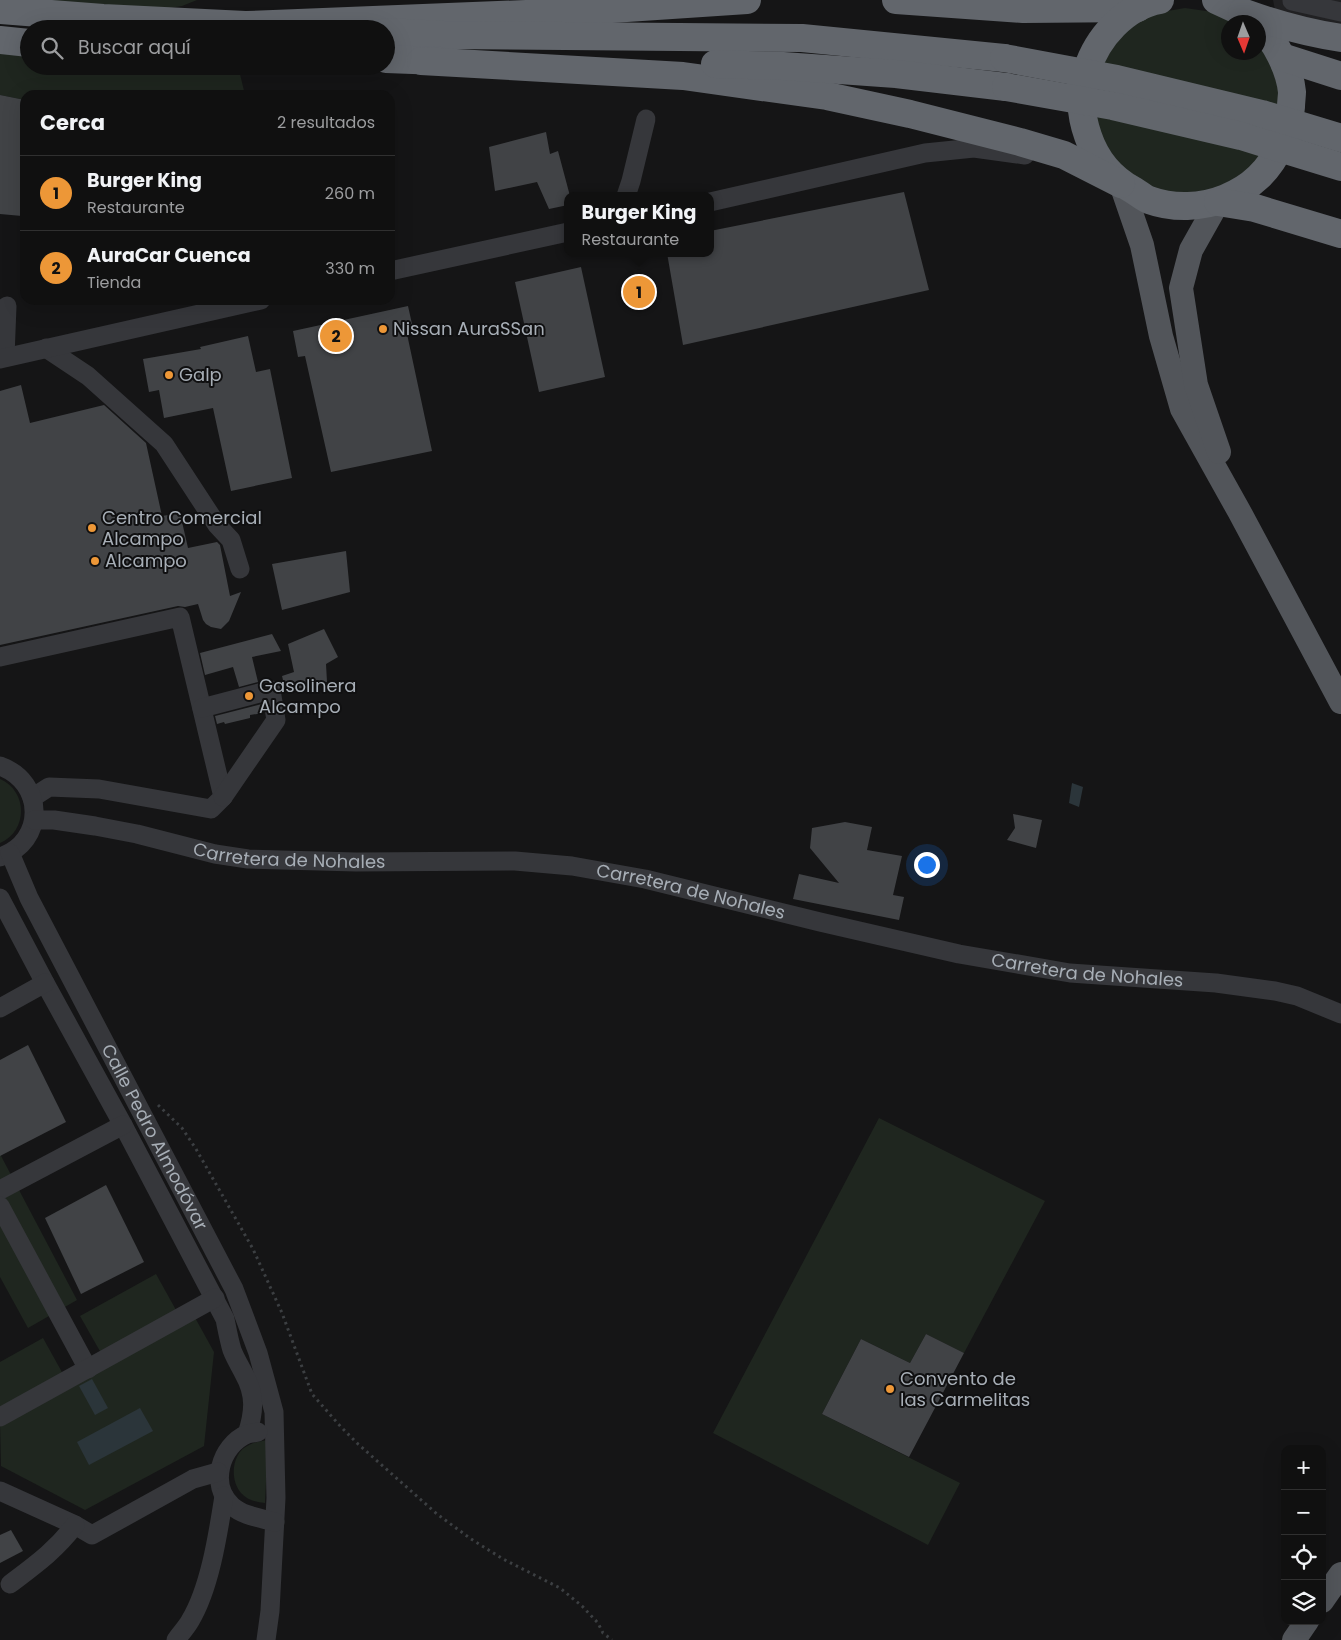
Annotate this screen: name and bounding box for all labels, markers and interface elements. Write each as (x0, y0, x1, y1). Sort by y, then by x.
north arrow (1221, 15, 1266, 60)
search box (20, 20, 395, 75)
icon: search (38, 34, 66, 62)
text: Buscar aquí (78, 34, 191, 61)
text: Cerca (40, 108, 105, 137)
text: 2 resultados (277, 111, 375, 134)
text: Burger King (87, 167, 202, 194)
text: 1 (53, 182, 59, 205)
text: 260 m (325, 182, 375, 205)
popup (564, 192, 714, 257)
text: Restaurante (87, 196, 185, 219)
text: Burger King (582, 199, 696, 226)
text: Restaurante (582, 228, 679, 251)
text: AuraCar Cuenca (87, 242, 251, 269)
text: 2 (51, 257, 61, 280)
text: 330 m (325, 257, 375, 280)
text: Tienda (87, 271, 141, 294)
pin: 1 (623, 273, 655, 311)
place label: Nissan AuraSSan (393, 316, 545, 341)
pin: 2 (320, 317, 352, 355)
marker: Nissan AuraSSan (377, 323, 389, 335)
place label: Galp (179, 362, 222, 387)
marker: Galp (163, 369, 175, 381)
place label: Centro Comercial Alcampo (102, 505, 262, 551)
marker: Centro Comercial Alcampo (86, 522, 98, 534)
place label: Alcampo (105, 548, 187, 573)
marker: Alcampo (89, 555, 101, 567)
place label: Gasolinera Alcampo (259, 673, 357, 719)
marker: Gasolinera Alcampo (243, 690, 255, 702)
street label: Carretera de Nohales (190, 836, 386, 874)
your location (914, 852, 940, 878)
street label: Carretera de Nohales (595, 858, 788, 925)
street label: Carretera de Nohales (990, 947, 1184, 993)
street label: Calle Pedro Almodóvar (96, 1039, 214, 1235)
place label: Convento de las Carmelitas (900, 1366, 1030, 1412)
marker: Convento de las Carmelitas (884, 1383, 896, 1395)
map controls (1281, 1445, 1326, 1625)
button: + (1281, 1445, 1326, 1490)
button: − (1281, 1490, 1326, 1535)
button: locate (1281, 1535, 1326, 1580)
button: layers (1281, 1580, 1326, 1625)

